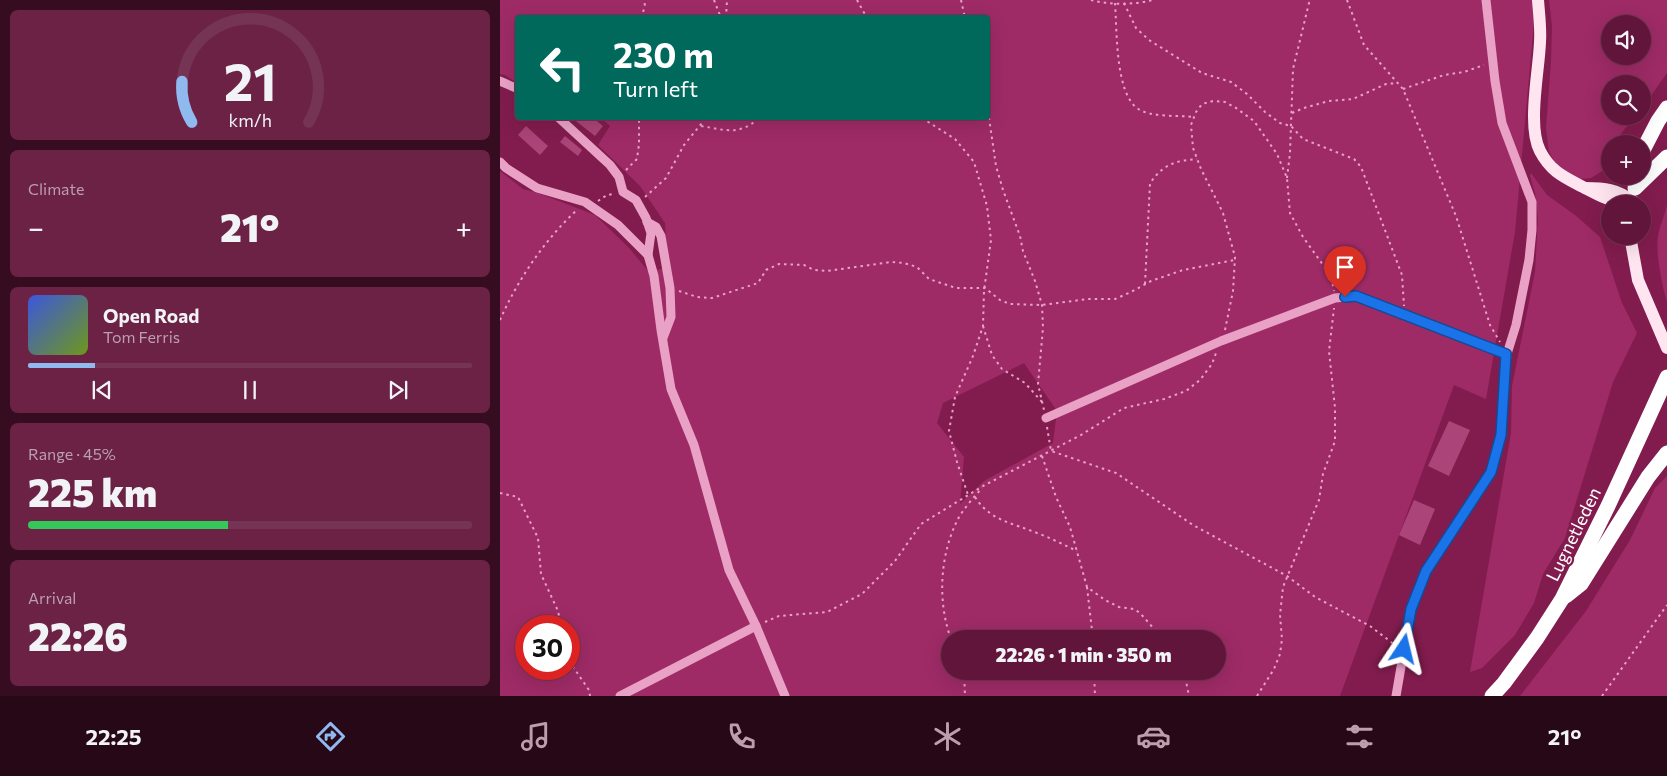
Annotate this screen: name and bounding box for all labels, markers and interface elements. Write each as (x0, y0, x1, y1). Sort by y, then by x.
map controls (1601, 15, 1651, 245)
button: sound (1601, 15, 1651, 65)
text: 230 m (613, 32, 714, 75)
icon: left (530, 35, 595, 100)
text: 21 (223, 48, 277, 112)
text: Turn left (613, 75, 698, 102)
button: search (1601, 75, 1651, 125)
text: km/h (228, 109, 272, 131)
button: + (1601, 135, 1651, 185)
text: Climate (28, 179, 84, 198)
button: − (1601, 195, 1651, 245)
text: 21° (220, 203, 280, 250)
text: − (28, 210, 44, 244)
text: + (456, 210, 472, 244)
pin (1324, 246, 1366, 297)
icon: arrive (1331, 253, 1359, 281)
text: Open Road (103, 304, 199, 327)
text: Tom Ferris (103, 327, 180, 346)
icon: previous (88, 376, 116, 404)
icon: pause (236, 376, 264, 404)
icon: next (384, 376, 412, 404)
text: Range · 45% (28, 444, 116, 463)
text: 225 km (28, 468, 157, 515)
street label: Lugnetleden (1541, 484, 1605, 584)
text: Arrival (28, 588, 76, 607)
text: 22:26 (28, 612, 128, 659)
speed limit sign: 30 (515, 615, 580, 680)
position arrow (1377, 622, 1429, 674)
text: 22:26 · 1 min · 350 m (996, 643, 1172, 666)
icon: directions (313, 719, 348, 754)
icon: music (518, 719, 553, 754)
icon: phone (724, 719, 759, 754)
icon: climate (930, 719, 965, 754)
icon: car (1136, 719, 1171, 754)
icon: filters (1342, 719, 1377, 754)
text: 22:25 (85, 723, 142, 750)
text: 21° (1548, 723, 1581, 750)

